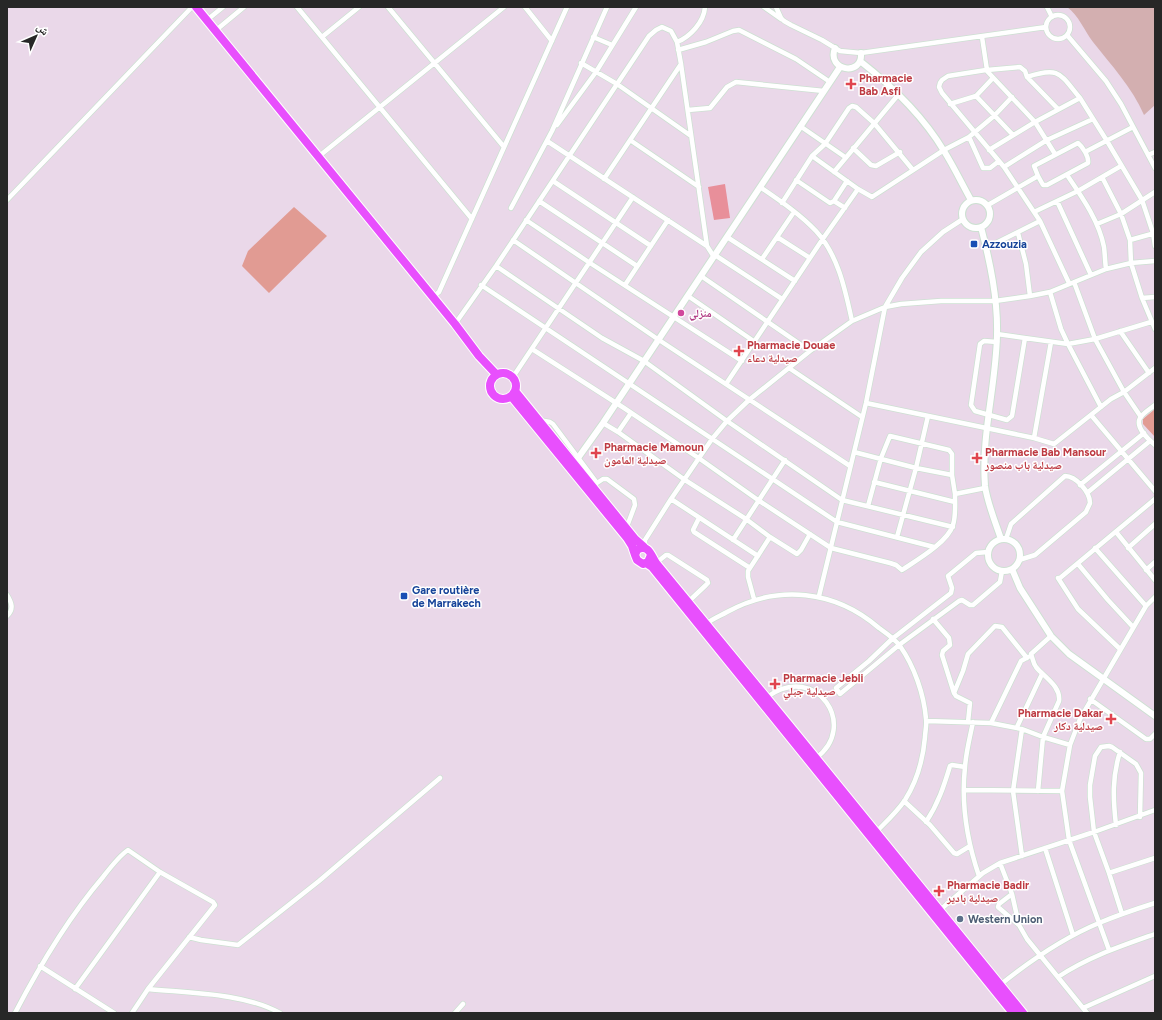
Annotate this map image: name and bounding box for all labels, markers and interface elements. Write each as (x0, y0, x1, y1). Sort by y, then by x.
north arrow (16, 16, 56, 56)
text: ش (33, 21, 52, 39)
place label: Pharmacie Bab Asfi (859, 72, 912, 98)
marker: Pharmacie Bab Asfi (846, 79, 856, 89)
place label: Azzouzia (982, 238, 1027, 251)
marker: Azzouzia (969, 239, 979, 249)
place label: منزلي (689, 307, 712, 321)
marker: منزلي (676, 308, 686, 318)
place label: Pharmacie Douae صيدلية دعاء (747, 339, 835, 365)
marker: Pharmacie Douae صيدلية دعاء (734, 346, 744, 356)
place label: Pharmacie Mamoun صيدلية المامون (604, 441, 704, 468)
place label: Pharmacie Bab Mansour صيدلية باب منصور (984, 446, 1107, 472)
marker: Pharmacie Mamoun صيدلية المامون (591, 448, 601, 458)
marker: Pharmacie Bab Mansour صيدلية باب منصور (972, 453, 982, 463)
place label: Gare routière de Marrakech (412, 584, 481, 610)
marker: Gare routière de Marrakech (399, 591, 409, 601)
place label: Pharmacie Jebli صيدلية جبلي (783, 672, 863, 699)
marker: Pharmacie Jebli صيدلية جبلي (770, 679, 780, 689)
place label: Pharmacie Dakar صيدلية دكار (1018, 707, 1104, 733)
marker: Pharmacie Dakar صيدلية دكار (1106, 714, 1116, 724)
place label: Pharmacie Badir صيدلية بادير (946, 879, 1030, 905)
marker: Pharmacie Badir صيدلية بادير (934, 886, 944, 896)
place label: Western Union (968, 913, 1043, 926)
marker: Western Union (955, 914, 965, 924)

